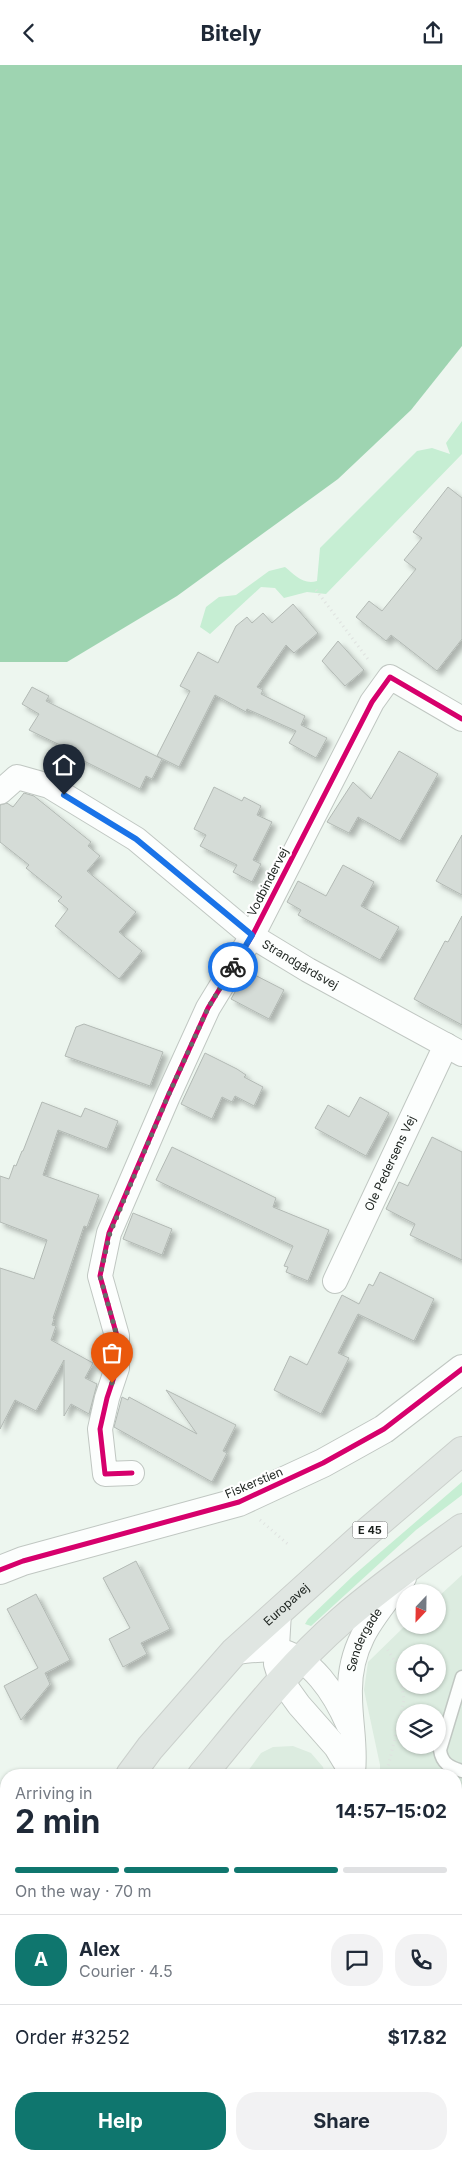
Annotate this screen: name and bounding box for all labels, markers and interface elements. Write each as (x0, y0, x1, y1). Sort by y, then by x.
icon: back (15, 19, 43, 47)
icon: share (419, 19, 447, 47)
text: Bitely (201, 20, 261, 46)
pin (43, 744, 85, 795)
icon: home (50, 751, 78, 779)
street label: Vodbindervej (244, 845, 291, 919)
street label: Strandgårdsvej (260, 936, 341, 992)
courier (208, 942, 258, 992)
icon: bike (219, 953, 247, 981)
street label: Ole Pedersens Vej (361, 1113, 419, 1213)
pin (91, 1332, 133, 1383)
icon: bag (98, 1339, 126, 1367)
street label: Fiskerstien (223, 1464, 285, 1501)
road number: E 45 (352, 1521, 388, 1539)
street label: Europavej (260, 1580, 312, 1629)
north arrow (396, 1584, 446, 1634)
map controls (396, 1584, 446, 1754)
street label: Søndergade (343, 1605, 385, 1673)
button: locate (396, 1644, 446, 1694)
button: layers (396, 1704, 446, 1754)
text: Arriving in (15, 1783, 92, 1803)
text: 14:57–15:02 (335, 1800, 447, 1823)
text: 2 min (15, 1802, 101, 1841)
text: On the way · 70 m (15, 1881, 152, 1901)
button: chat (331, 1934, 383, 1986)
button: phone (395, 1934, 447, 1986)
text: Alex (79, 1938, 120, 1961)
text: A (34, 1948, 48, 1971)
text: Courier · 4.5 (79, 1961, 173, 1981)
text: Order #3252 (15, 2026, 130, 2049)
text: $17.82 (388, 2026, 447, 2049)
button: Help (15, 2092, 226, 2150)
button: Share (236, 2092, 447, 2150)

